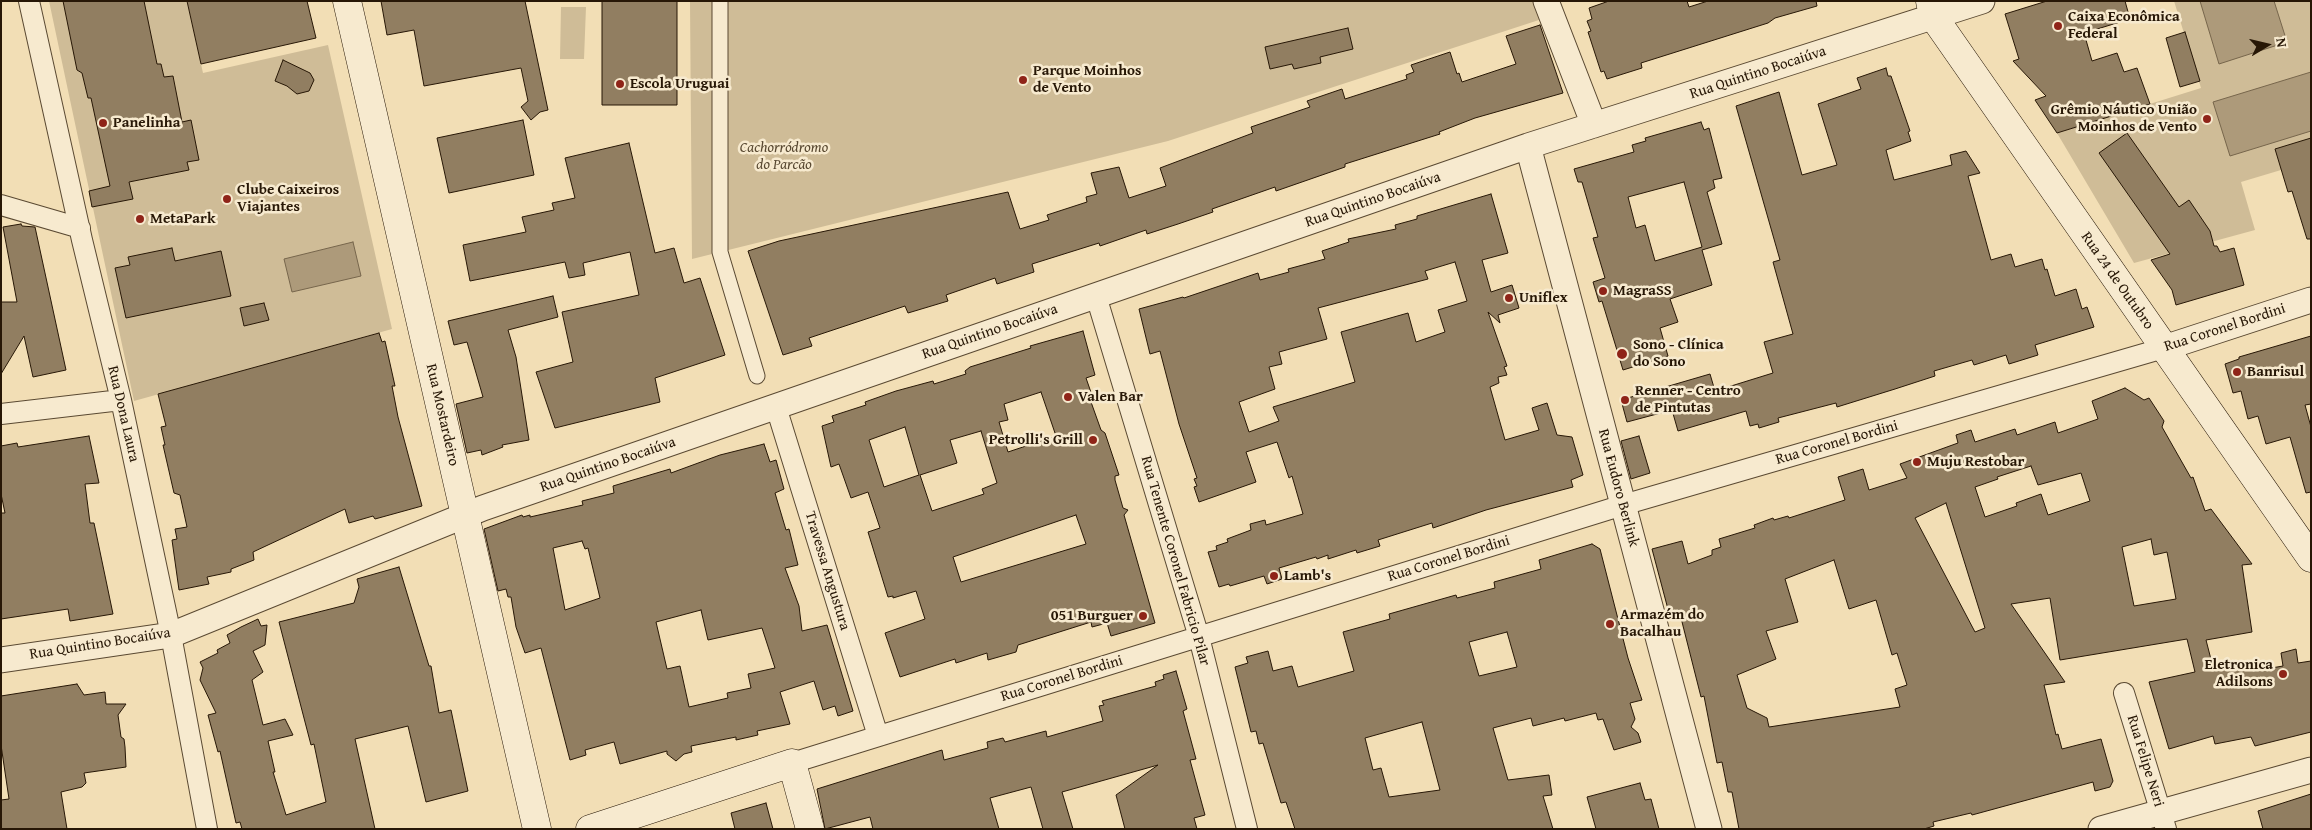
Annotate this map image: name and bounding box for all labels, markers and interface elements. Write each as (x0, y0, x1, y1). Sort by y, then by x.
place label: Caixa Econômica Federal (2068, 8, 2180, 43)
marker: Caixa Econômica Federal (2052, 20, 2064, 32)
north arrow (2242, 20, 2292, 70)
text: N (2271, 36, 2292, 49)
street label: Rua Quintino Bocaiúva (1688, 42, 1828, 104)
place label: Parque Moinhos de Vento (1033, 62, 1141, 97)
marker: Parque Moinhos de Vento (1017, 74, 1029, 86)
place label: Escola Uruguai (630, 75, 729, 93)
marker: Escola Uruguai (614, 78, 626, 90)
place label: Grêmio Náutico União Moinhos de Vento (2051, 101, 2197, 136)
marker: Grêmio Náutico União Moinhos de Vento (2201, 113, 2213, 125)
place label: Panelinha (113, 114, 180, 132)
marker: Panelinha (97, 117, 109, 129)
park label: Cachorródromo do Parcão (740, 139, 828, 174)
street label: Rua Quintino Bocaiúva (1303, 168, 1443, 232)
place label: Clube Caixeiros Viajantes (237, 181, 339, 216)
marker: Clube Caixeiros Viajantes (221, 193, 233, 205)
place label: MetaPark (150, 210, 215, 228)
marker: MetaPark (134, 213, 146, 225)
street label: Rua 24 de Outubro (2077, 229, 2157, 333)
place label: MagraSS (1613, 282, 1672, 300)
marker: MagraSS (1597, 285, 1609, 297)
place label: Uniflex (1519, 289, 1568, 307)
marker: Uniflex (1503, 292, 1515, 304)
street label: Rua Quintino Bocaiúva (920, 300, 1060, 364)
street label: Rua Coronel Bordini (2162, 300, 2288, 356)
place label: Sono - Clínica do Sono (1633, 336, 1724, 371)
marker: Sono - Clínica do Sono (1615, 347, 1629, 361)
street label: Rua Mostardeiro (421, 362, 463, 468)
place label: Banrisul (2247, 363, 2304, 381)
street label: Rua Dona Laura (103, 364, 143, 464)
marker: Banrisul (2231, 366, 2243, 378)
place label: Renner - Centro de Pintutas (1635, 382, 1741, 417)
place label: Valen Bar (1078, 388, 1143, 406)
marker: Valen Bar (1062, 391, 1074, 403)
marker: Renner - Centro de Pintutas (1619, 394, 1631, 406)
street label: Rua Coronel Bordini (1774, 417, 1900, 469)
street label: Rua Eudoro Berlink (1594, 427, 1642, 549)
place label: Petrolli's Grill (989, 431, 1083, 449)
street label: Rua Quintino Bocaiúva (538, 433, 678, 497)
marker: Petrolli's Grill (1087, 434, 1099, 446)
place label: Muju Restobar (1927, 453, 2024, 471)
street label: Rua Tenente Coronel Fabricio Pilar (1136, 454, 1214, 668)
marker: Muju Restobar (1911, 456, 1923, 468)
street label: Travessa Angustura (800, 509, 854, 633)
street label: Rua Coronel Bordini (1386, 532, 1512, 586)
place label: Lamb's (1284, 567, 1331, 585)
marker: Lamb's (1268, 570, 1280, 582)
place label: Armazém do Bacalhau (1620, 606, 1704, 641)
place label: 051 Burguer (1051, 607, 1133, 625)
marker: 051 Burguer (1137, 610, 1149, 622)
marker: Armazém do Bacalhau (1604, 618, 1616, 630)
street label: Rua Quintino Bocaiúva (28, 624, 172, 664)
street label: Rua Coronel Bordini (999, 652, 1125, 706)
place label: Eletronica Adilsons (2205, 656, 2273, 691)
marker: Eletronica Adilsons (2277, 668, 2289, 680)
street label: Rua Felipe Neri (2123, 713, 2167, 809)

